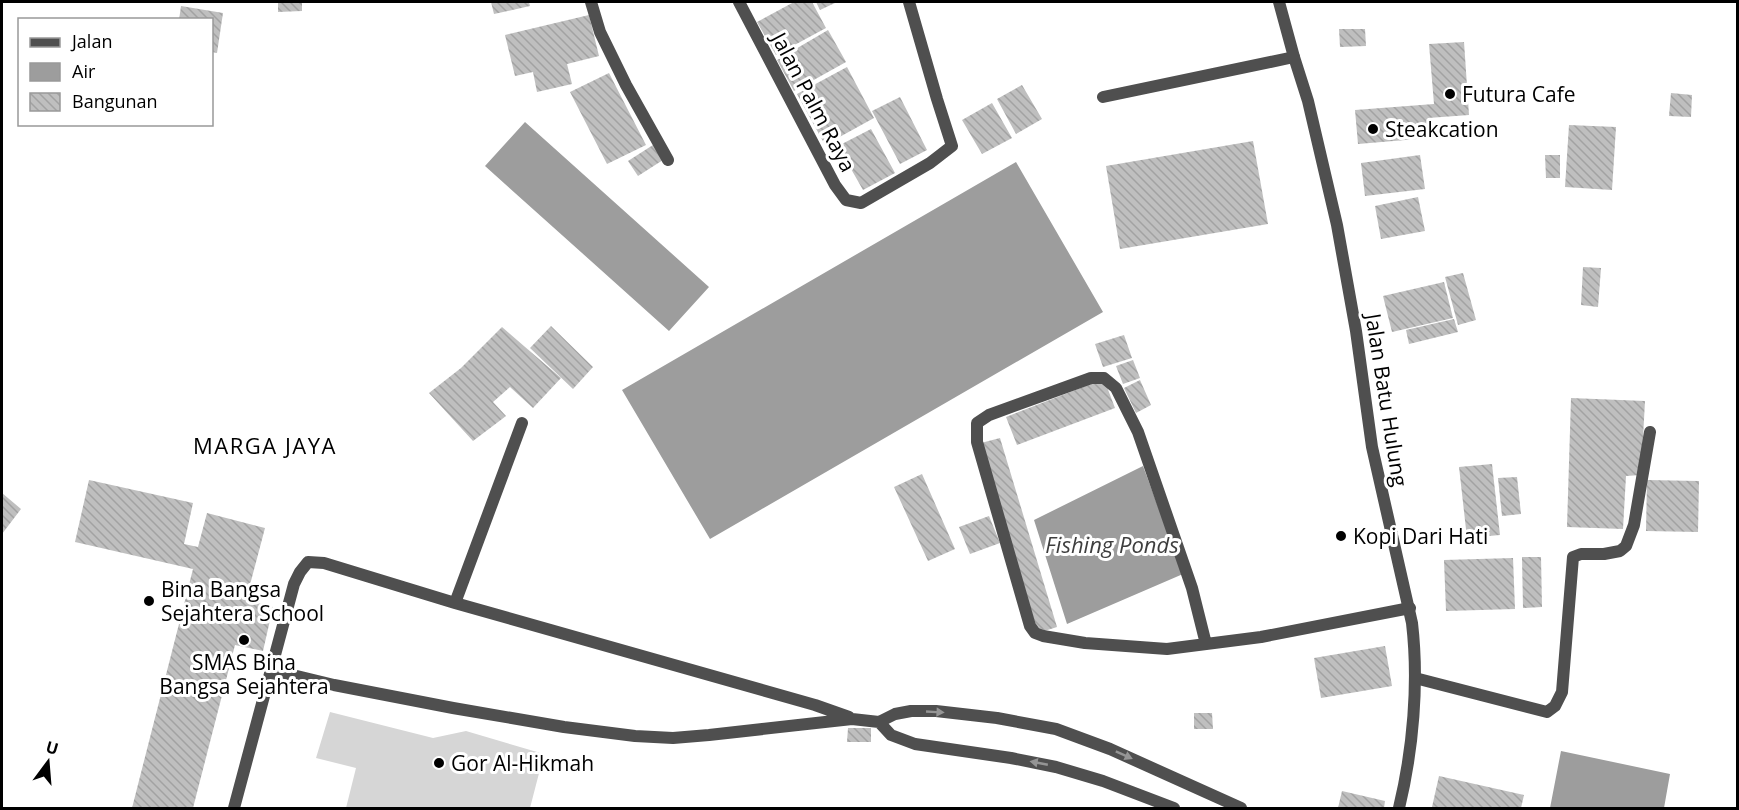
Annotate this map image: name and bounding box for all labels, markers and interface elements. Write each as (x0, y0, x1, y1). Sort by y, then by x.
legend (18, 18, 213, 126)
street label: Jalan Palm Raya (765, 26, 862, 177)
text: Jalan (70, 29, 112, 53)
text: Air (72, 59, 96, 83)
place label: Futura Cafe (1462, 80, 1576, 108)
marker: Futura Cafe (1443, 87, 1457, 101)
text: Bangunan (72, 89, 158, 113)
place label: Steakcation (1385, 115, 1499, 143)
marker: Steakcation (1366, 122, 1380, 136)
street label: Jalan Batu Hulung (1359, 310, 1414, 488)
district label: MARGA JAYA (193, 430, 337, 460)
place label: Kopi Dari Hati (1353, 522, 1488, 550)
water label: Fishing Ponds (1045, 529, 1179, 559)
marker: Kopi Dari Hati (1334, 529, 1348, 543)
place label: Bina Bangsa Sejahtera School (161, 575, 324, 627)
marker: Bina Bangsa Sejahtera School (142, 594, 156, 608)
marker: SMAS Bina Bangsa Sejahtera (237, 633, 251, 647)
place label: SMAS Bina Bangsa Sejahtera (159, 648, 329, 700)
one-way arrow (926, 707, 945, 716)
north arrow (18, 732, 78, 792)
text: U (43, 735, 61, 760)
place label: Gor Al-Hikmah (451, 749, 594, 777)
one-way arrow (1116, 750, 1134, 760)
marker: Gor Al-Hikmah (432, 756, 446, 770)
one-way arrow (1029, 758, 1048, 767)

